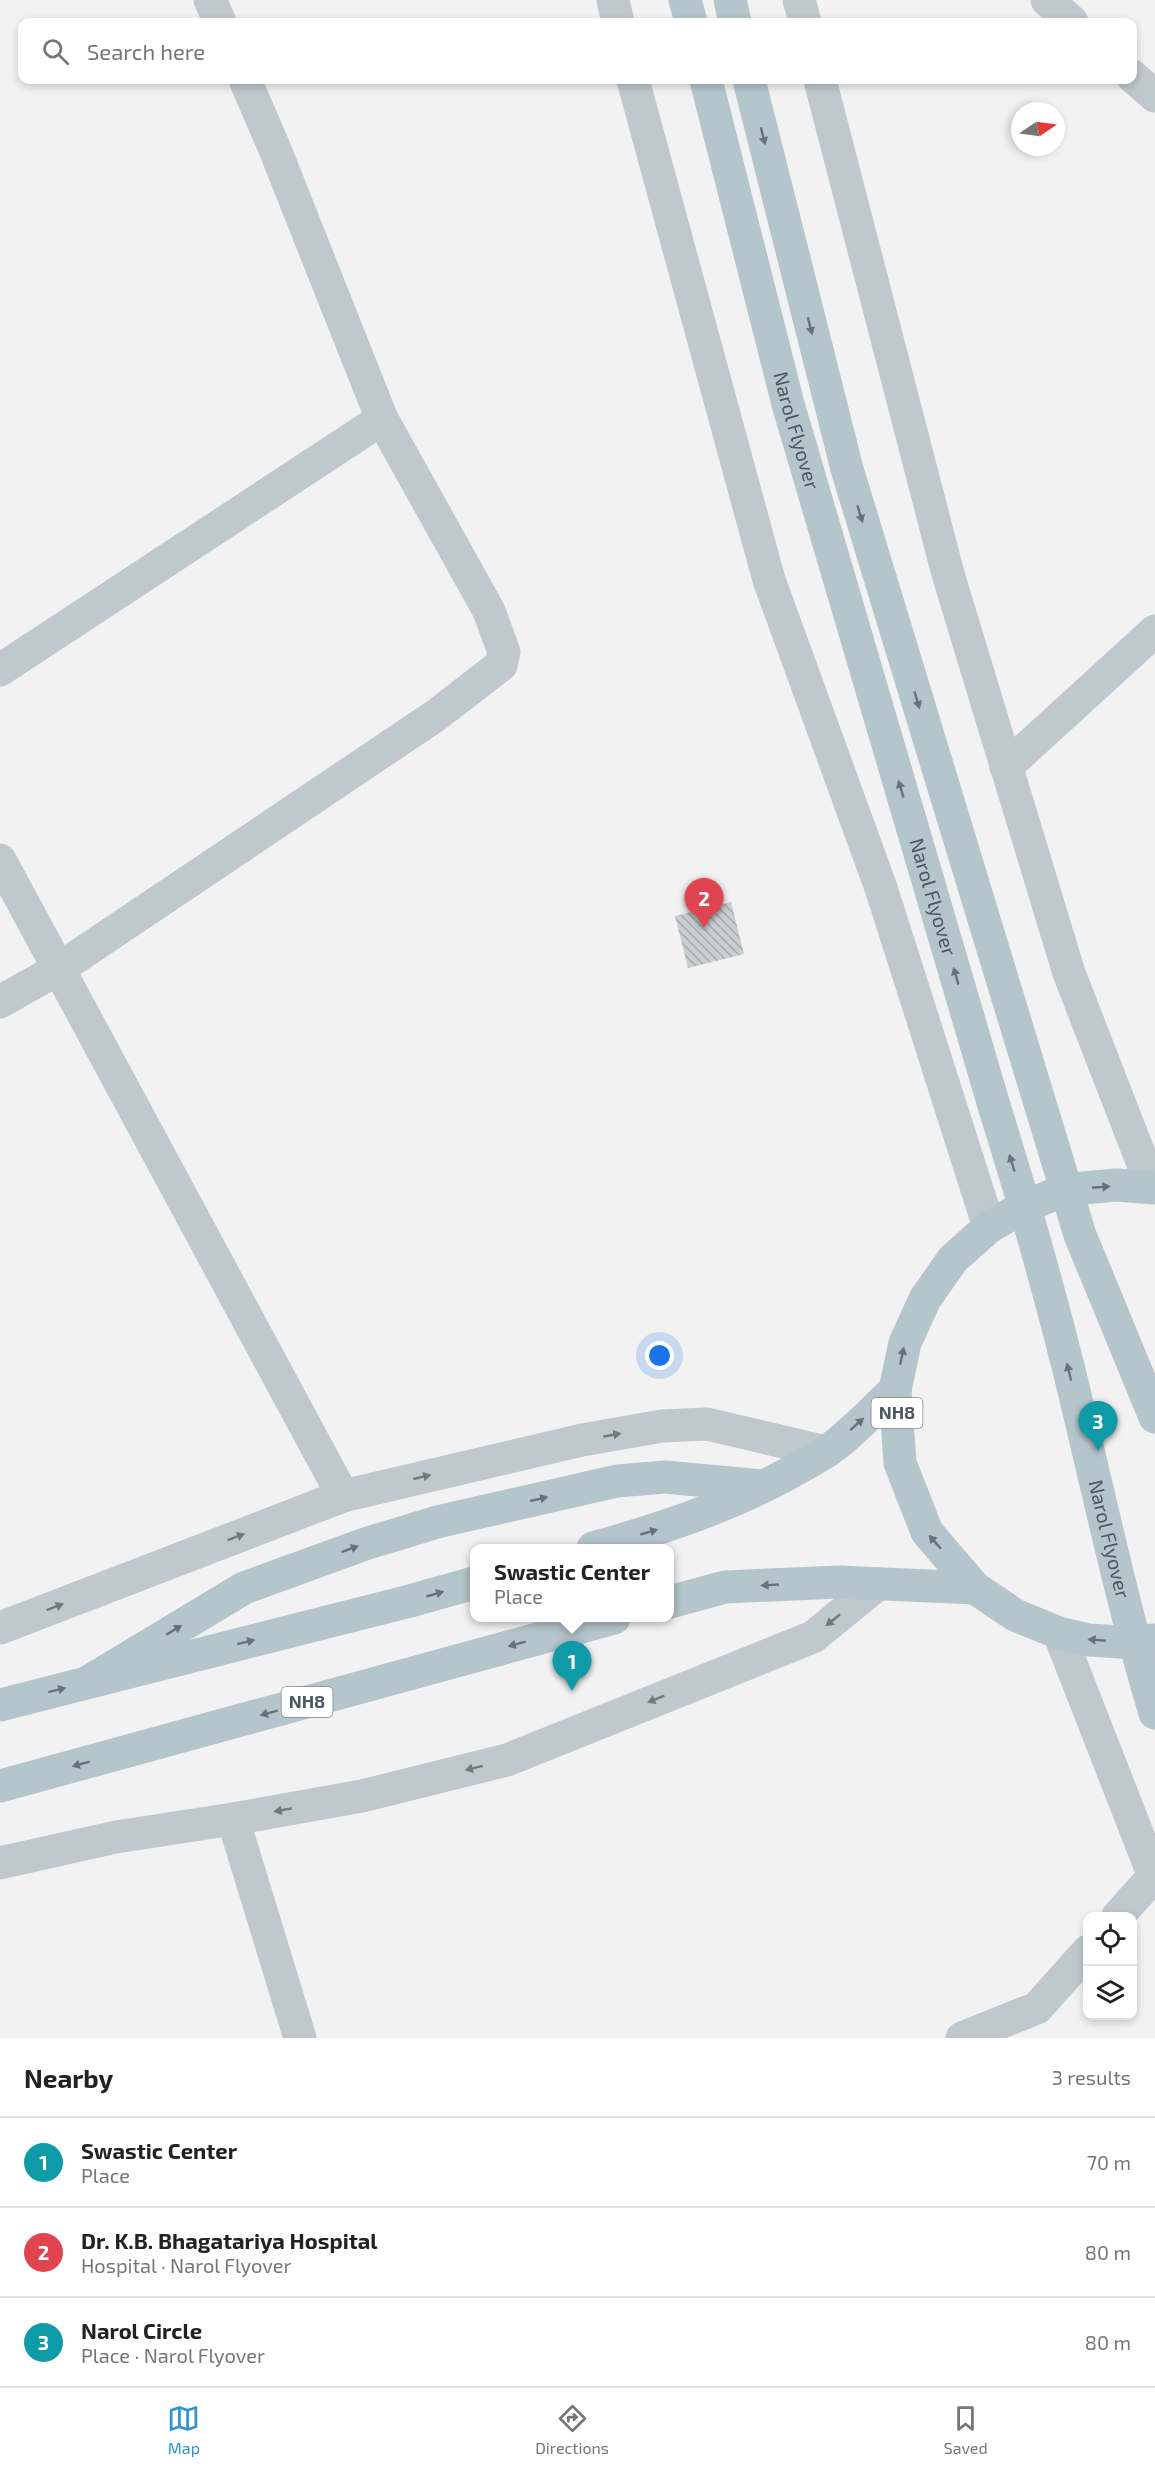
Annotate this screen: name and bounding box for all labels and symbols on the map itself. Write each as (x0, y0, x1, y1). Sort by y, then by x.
north arrow (1011, 102, 1065, 156)
one-way arrow (759, 127, 769, 145)
one-way arrow (805, 316, 815, 335)
street label: Narol Flyover (769, 369, 825, 492)
one-way arrow (856, 505, 866, 523)
one-way arrow (913, 692, 922, 710)
one-way arrow (896, 780, 905, 798)
street label: Narol Flyover (905, 835, 962, 958)
pin: 2 (684, 878, 724, 928)
one-way arrow (951, 967, 960, 985)
one-way arrow (1007, 1154, 1016, 1172)
one-way arrow (1091, 1182, 1110, 1191)
your location (645, 1341, 674, 1370)
one-way arrow (898, 1347, 908, 1365)
one-way arrow (1063, 1362, 1073, 1381)
road number: NH8 (872, 1398, 922, 1428)
pin: 3 (1078, 1402, 1118, 1451)
one-way arrow (850, 1417, 865, 1431)
one-way arrow (603, 1430, 622, 1439)
one-way arrow (412, 1472, 431, 1482)
street label: Narol Flyover (1084, 1477, 1136, 1601)
one-way arrow (529, 1494, 548, 1503)
one-way arrow (640, 1527, 658, 1536)
one-way arrow (228, 1531, 246, 1541)
one-way arrow (929, 1534, 942, 1550)
one-way arrow (341, 1544, 359, 1553)
one-way arrow (760, 1581, 779, 1590)
one-way arrow (426, 1589, 444, 1598)
one-way arrow (46, 1602, 64, 1612)
one-way arrow (825, 1614, 841, 1627)
one-way arrow (166, 1625, 182, 1636)
one-way arrow (1087, 1635, 1106, 1645)
one-way arrow (237, 1637, 255, 1647)
one-way arrow (508, 1640, 526, 1649)
pin: 1 (552, 1642, 592, 1691)
one-way arrow (48, 1685, 66, 1694)
road number: NH8 (282, 1687, 332, 1717)
one-way arrow (646, 1694, 664, 1704)
one-way arrow (260, 1708, 278, 1718)
one-way arrow (72, 1760, 90, 1769)
one-way arrow (465, 1764, 483, 1774)
one-way arrow (274, 1806, 293, 1815)

